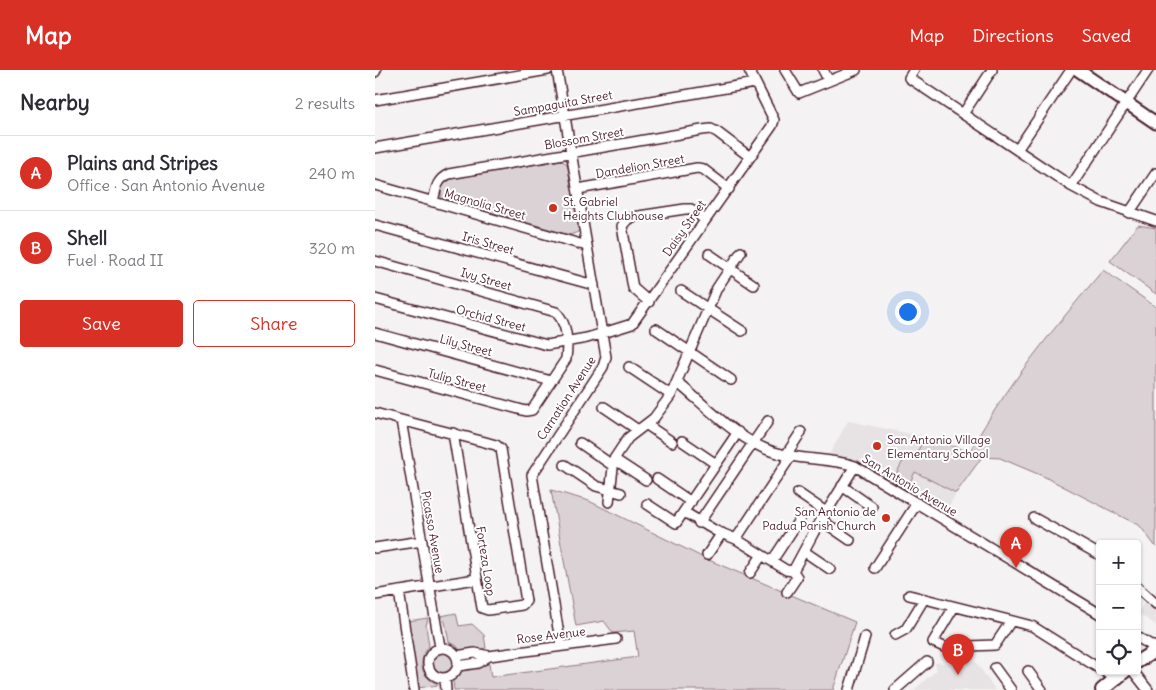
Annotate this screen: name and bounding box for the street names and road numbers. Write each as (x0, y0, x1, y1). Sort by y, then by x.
street label: Sampaguita Street (513, 87, 613, 119)
street label: Blossom Street (543, 124, 625, 152)
street label: Dandelion Street (595, 151, 685, 181)
street label: Magnolia Street (443, 185, 527, 223)
street label: Daisy Street (659, 197, 709, 259)
street label: Iris Street (460, 228, 516, 258)
street label: Ivy Street (459, 265, 513, 293)
street label: Orchid Street (454, 301, 528, 335)
street label: Lily Street (438, 331, 494, 359)
street label: Carnation Avenue (533, 353, 599, 443)
street label: Tulip Street (426, 365, 488, 395)
street label: San Antonio Avenue (860, 451, 960, 519)
street label: Picasso Avenue (418, 490, 448, 574)
street label: Forteza Loop (473, 525, 499, 597)
street label: Rose Avenue (516, 623, 586, 647)

